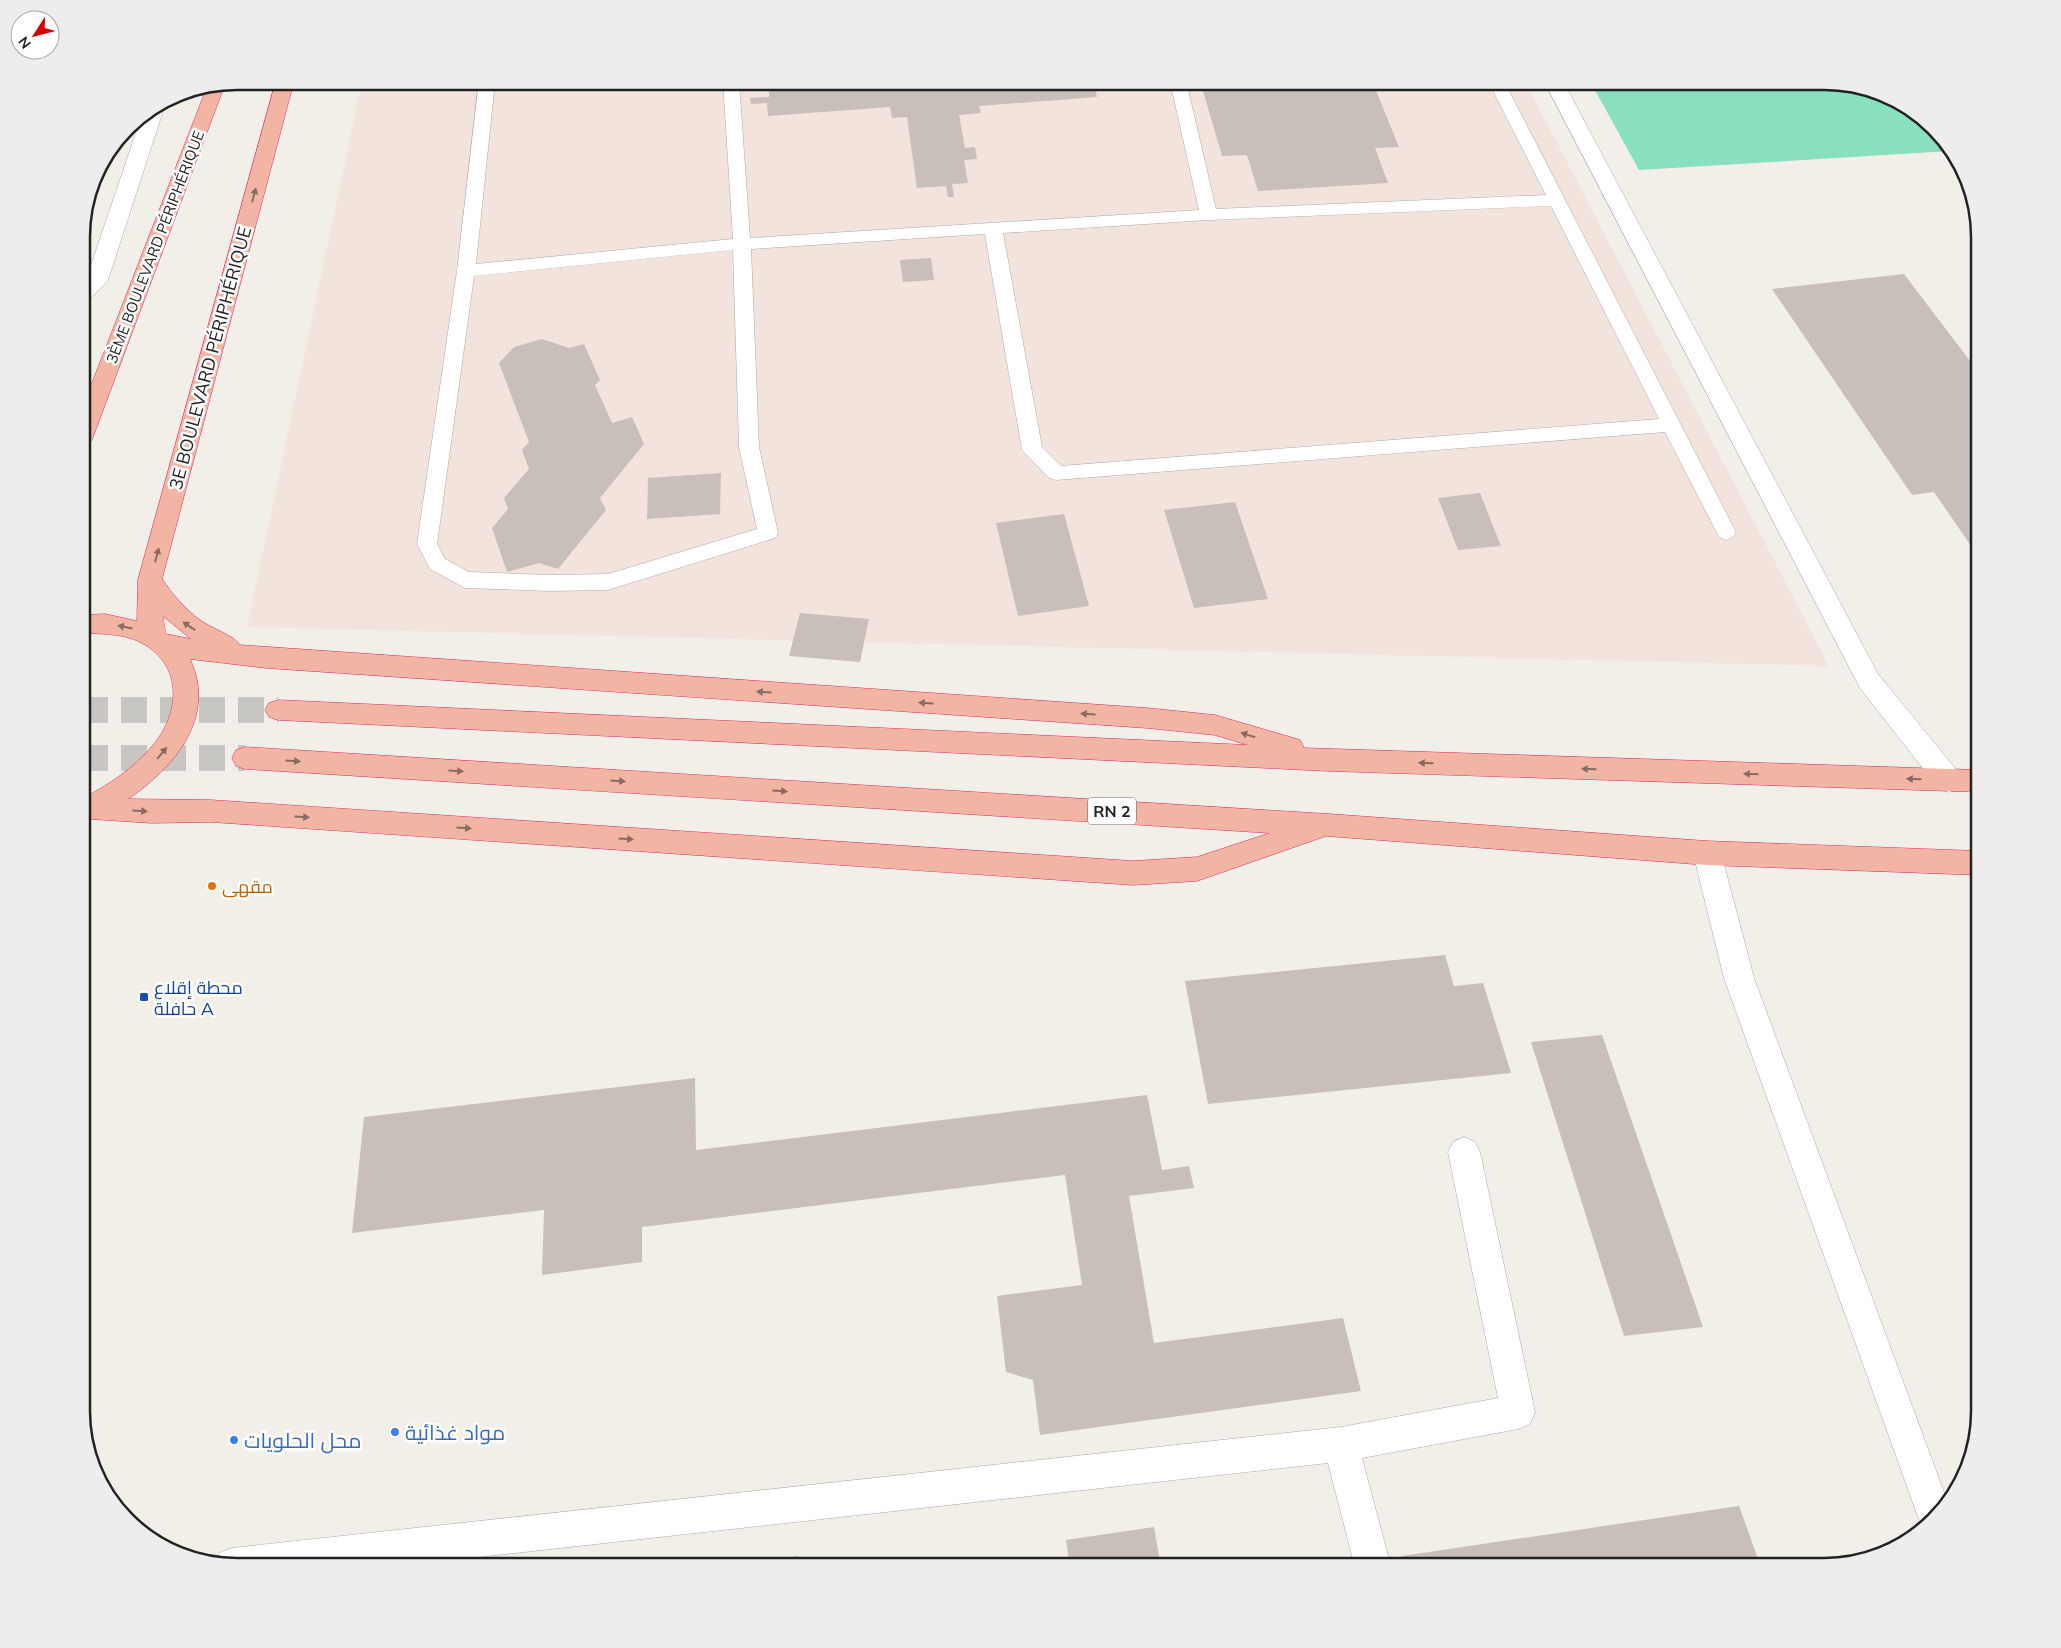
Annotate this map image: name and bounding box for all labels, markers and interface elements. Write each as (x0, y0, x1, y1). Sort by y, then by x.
north arrow (10, 10, 60, 60)
text: N (14, 33, 35, 52)
street label: 3ÈME BOULEVARD PÉRIPHÉRIQUE (102, 128, 208, 366)
one-way arrow (250, 188, 258, 203)
street label: 3E BOULEVARD PÉRIPHÉRIQUE (164, 224, 256, 492)
one-way arrow (153, 547, 161, 562)
one-way arrow (182, 621, 196, 631)
one-way arrow (117, 623, 132, 631)
one-way arrow (755, 687, 771, 695)
one-way arrow (917, 698, 933, 706)
one-way arrow (1080, 710, 1096, 718)
one-way arrow (1241, 730, 1256, 738)
one-way arrow (157, 746, 168, 759)
one-way arrow (286, 758, 302, 766)
one-way arrow (1418, 759, 1434, 767)
one-way arrow (1580, 764, 1596, 772)
one-way arrow (448, 768, 464, 776)
one-way arrow (1743, 770, 1759, 778)
one-way arrow (1905, 775, 1921, 783)
one-way arrow (610, 778, 626, 786)
one-way arrow (772, 788, 788, 796)
road number: RN 2 (1088, 798, 1136, 824)
one-way arrow (132, 807, 148, 815)
one-way arrow (294, 814, 310, 822)
one-way arrow (456, 825, 472, 833)
one-way arrow (618, 835, 634, 843)
place label: مقهى (222, 875, 273, 898)
marker: مقهى (206, 880, 218, 892)
place label: محطة إقلاع حافلة A (154, 976, 243, 1020)
marker: محطة إقلاع حافلة A (138, 991, 150, 1003)
place label: مواد غذائية (405, 1419, 505, 1445)
marker: مواد غذائية (389, 1426, 401, 1438)
place label: محل الحلويات (244, 1427, 361, 1454)
marker: محل الحلويات (228, 1434, 240, 1446)

